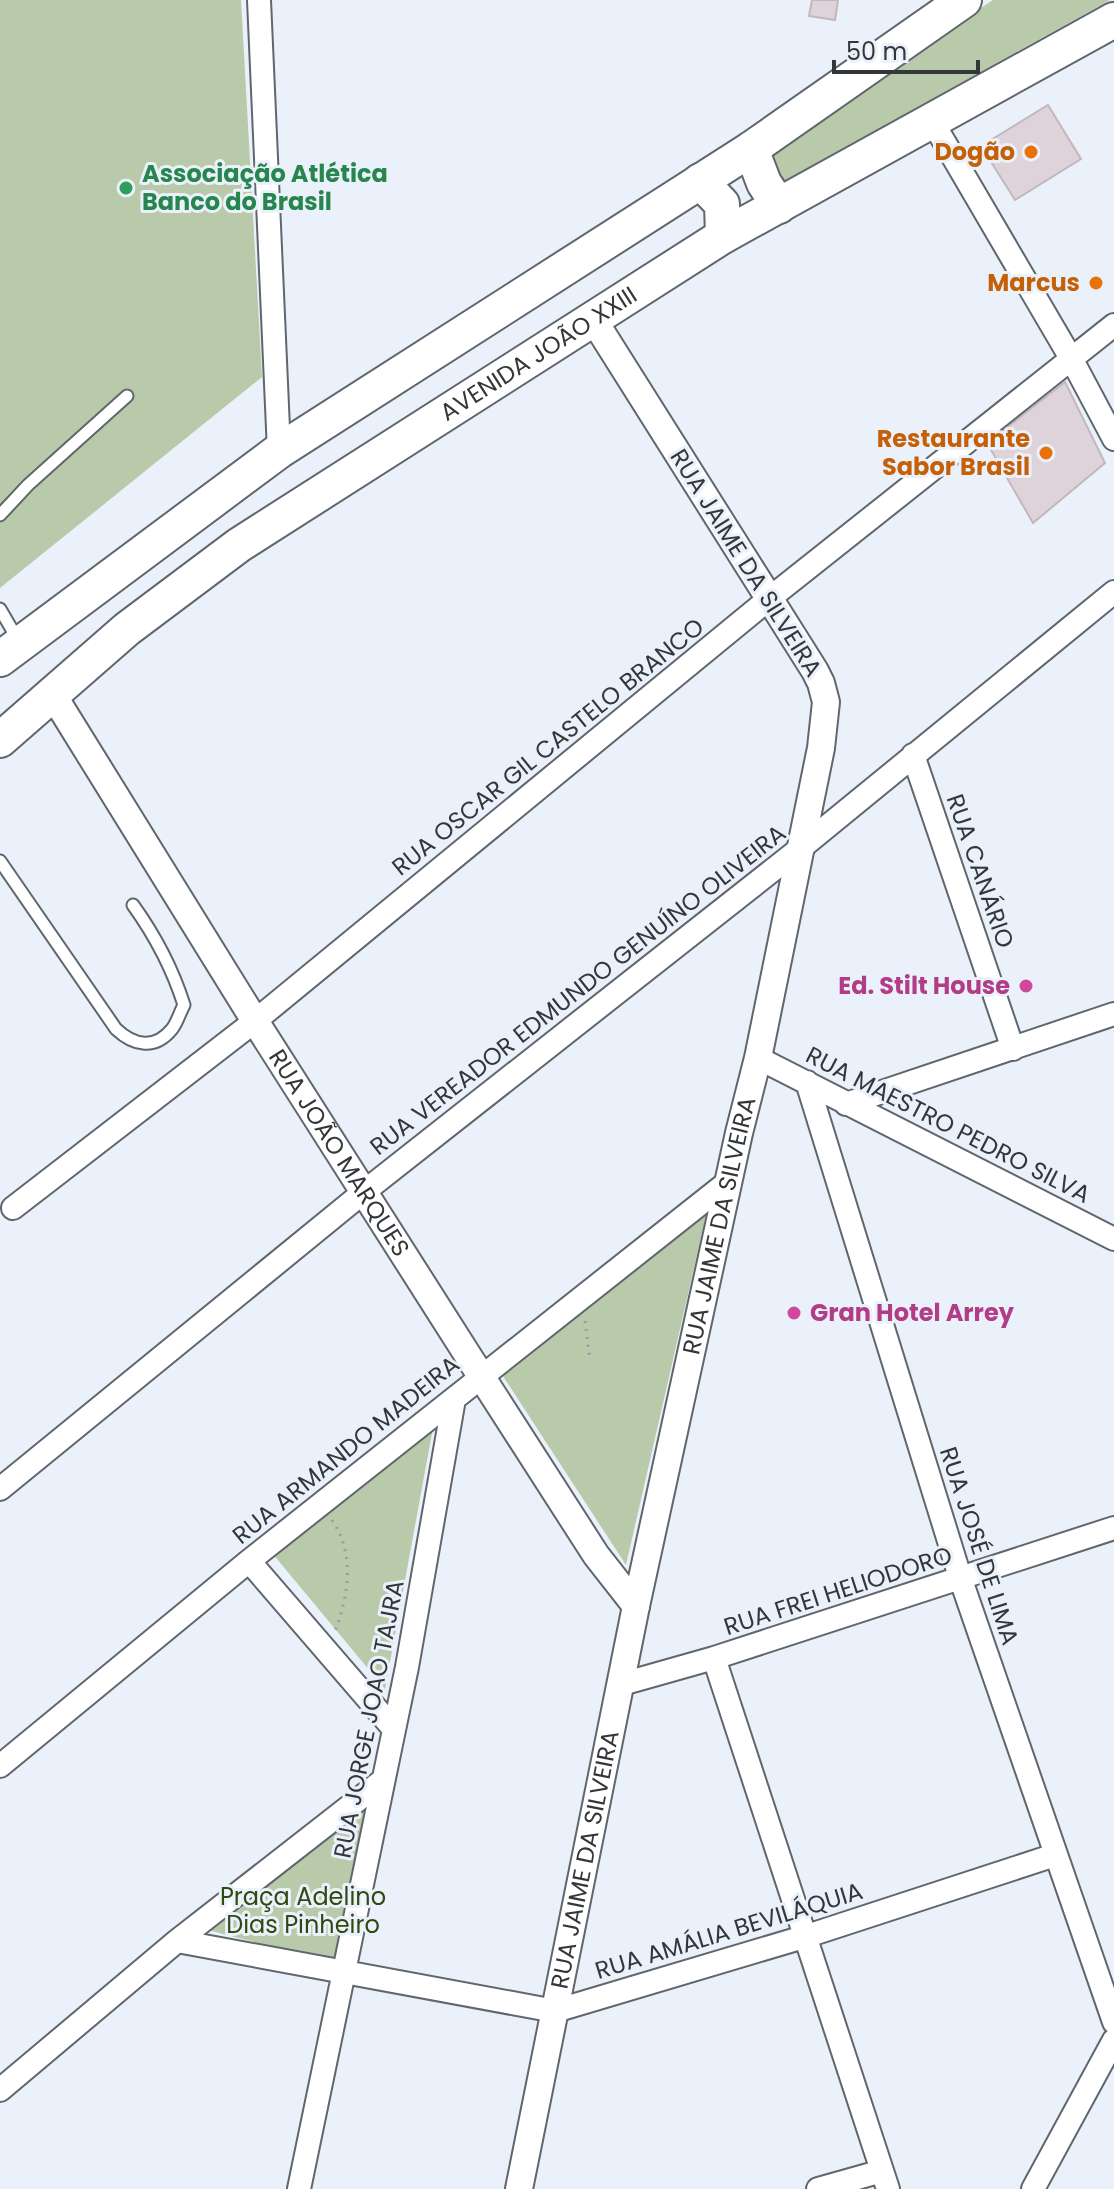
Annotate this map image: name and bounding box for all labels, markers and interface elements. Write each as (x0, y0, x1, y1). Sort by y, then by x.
scale bar (834, 24, 978, 74)
text: 50 m (846, 35, 907, 68)
place label: Dogão (934, 135, 1015, 168)
marker: Dogão (1022, 143, 1040, 161)
place label: Associação Atlética Banco do Brasil (142, 157, 388, 218)
marker: Associação Atlética Banco do Brasil (117, 179, 135, 197)
place label: Marcus (987, 266, 1080, 299)
marker: Marcus (1087, 274, 1105, 292)
street label: AVENIDA JOÃO XXIII (433, 278, 643, 429)
place label: Restaurante Sabor Brasil (877, 422, 1030, 483)
street label: RUA JAIME DA SILVEIRA (663, 443, 830, 683)
marker: Restaurante Sabor Brasil (1037, 444, 1055, 462)
street label: RUA OSCAR GIL CASTELO BRANCO (385, 610, 711, 883)
street label: RUA CANÁRIO (939, 790, 1022, 952)
street label: RUA VEREADOR EDMUNDO GENUÍNO OLIVEIRA (363, 817, 793, 1163)
place label: Ed. Stilt House (838, 969, 1010, 1002)
marker: Ed. Stilt House (1017, 977, 1035, 995)
street label: RUA MAESTRO PEDRO SILVA (800, 1038, 1096, 1211)
street label: RUA JOÃO MARQUES (261, 1043, 418, 1263)
street label: RUA JAIME DA SILVEIRA (674, 1093, 764, 1357)
place label: Gran Hotel Arrey (810, 1296, 1015, 1329)
marker: Gran Hotel Arrey (785, 1304, 803, 1322)
street label: RUA ARMANDO MADEIRA (225, 1348, 466, 1551)
street label: RUA JOSÉ DE LIMA (932, 1443, 1027, 1649)
street label: RUA FREI HELIODORO (720, 1538, 956, 1643)
street label: RUA JORGE JOAO TAJRA (325, 1577, 412, 1861)
street label: RUA JAIME DA SILVEIRA (543, 1727, 627, 1992)
street label: RUA AMÁLIA BEVILÁQUIA (591, 1874, 867, 1987)
park label: Praça Adelino Dias Pinheiro (220, 1880, 386, 1941)

